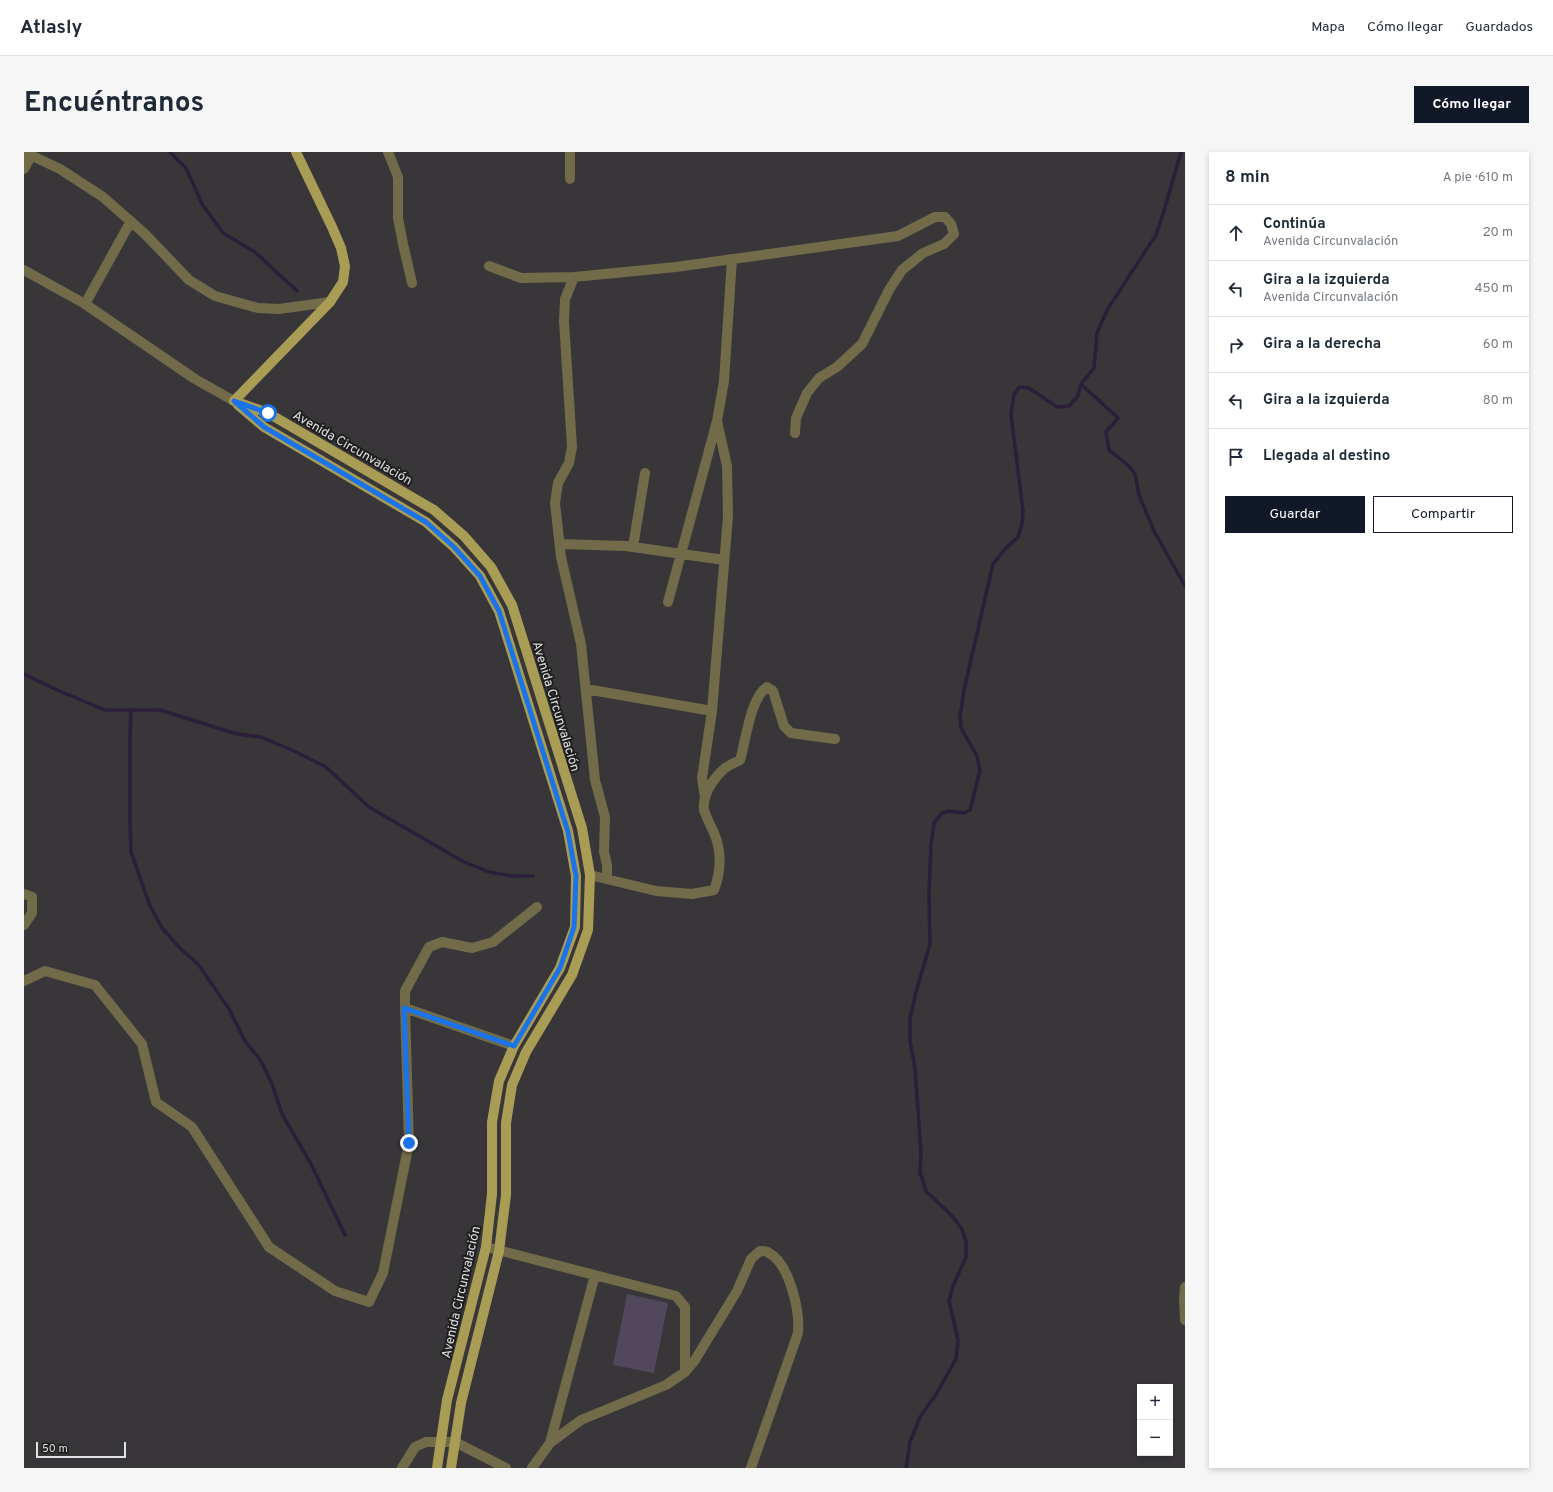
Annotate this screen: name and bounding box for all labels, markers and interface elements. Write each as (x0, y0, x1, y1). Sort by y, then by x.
text: Atlasly (20, 16, 82, 40)
text: Mapa (1311, 19, 1345, 36)
text: Cómo llegar (1367, 19, 1443, 36)
text: Guardados (1465, 19, 1533, 36)
text: Encuéntranos (24, 86, 204, 122)
button: Cómo llegar (1414, 86, 1529, 123)
text: 8 min (1225, 167, 1270, 189)
text: A pie · 610 m (1443, 170, 1513, 186)
text: Continúa (1263, 215, 1325, 234)
icon: ahead (1225, 222, 1247, 244)
text: 20 m (1483, 225, 1513, 241)
text: Avenida Circunvalación (1263, 234, 1398, 250)
text: Gira a la izquierda (1263, 271, 1390, 290)
icon: left (1225, 278, 1247, 300)
text: 450 m (1474, 281, 1513, 297)
text: Avenida Circunvalación (1263, 290, 1398, 306)
icon: right (1225, 334, 1247, 356)
text: Gira a la derecha (1263, 335, 1381, 354)
text: 60 m (1483, 337, 1513, 353)
icon: left (1225, 390, 1247, 412)
text: Gira a la izquierda (1263, 391, 1390, 410)
text: 80 m (1483, 393, 1513, 409)
route start (259, 404, 277, 422)
street label: Avenida Circunvalación (289, 408, 415, 489)
icon: arrive (1225, 446, 1247, 468)
text: Llegada al destino (1263, 447, 1390, 466)
button: Guardar (1225, 496, 1365, 533)
button: Compartir (1373, 496, 1513, 533)
street label: Avenida Circunvalación (528, 640, 583, 774)
route end (400, 1134, 418, 1152)
street label: Avenida Circunvalación (439, 1225, 485, 1360)
map controls (1137, 1384, 1173, 1456)
button: + (1137, 1384, 1173, 1420)
button: − (1137, 1420, 1173, 1456)
scale bar (36, 1440, 126, 1459)
text: 50 m (42, 1442, 68, 1456)

